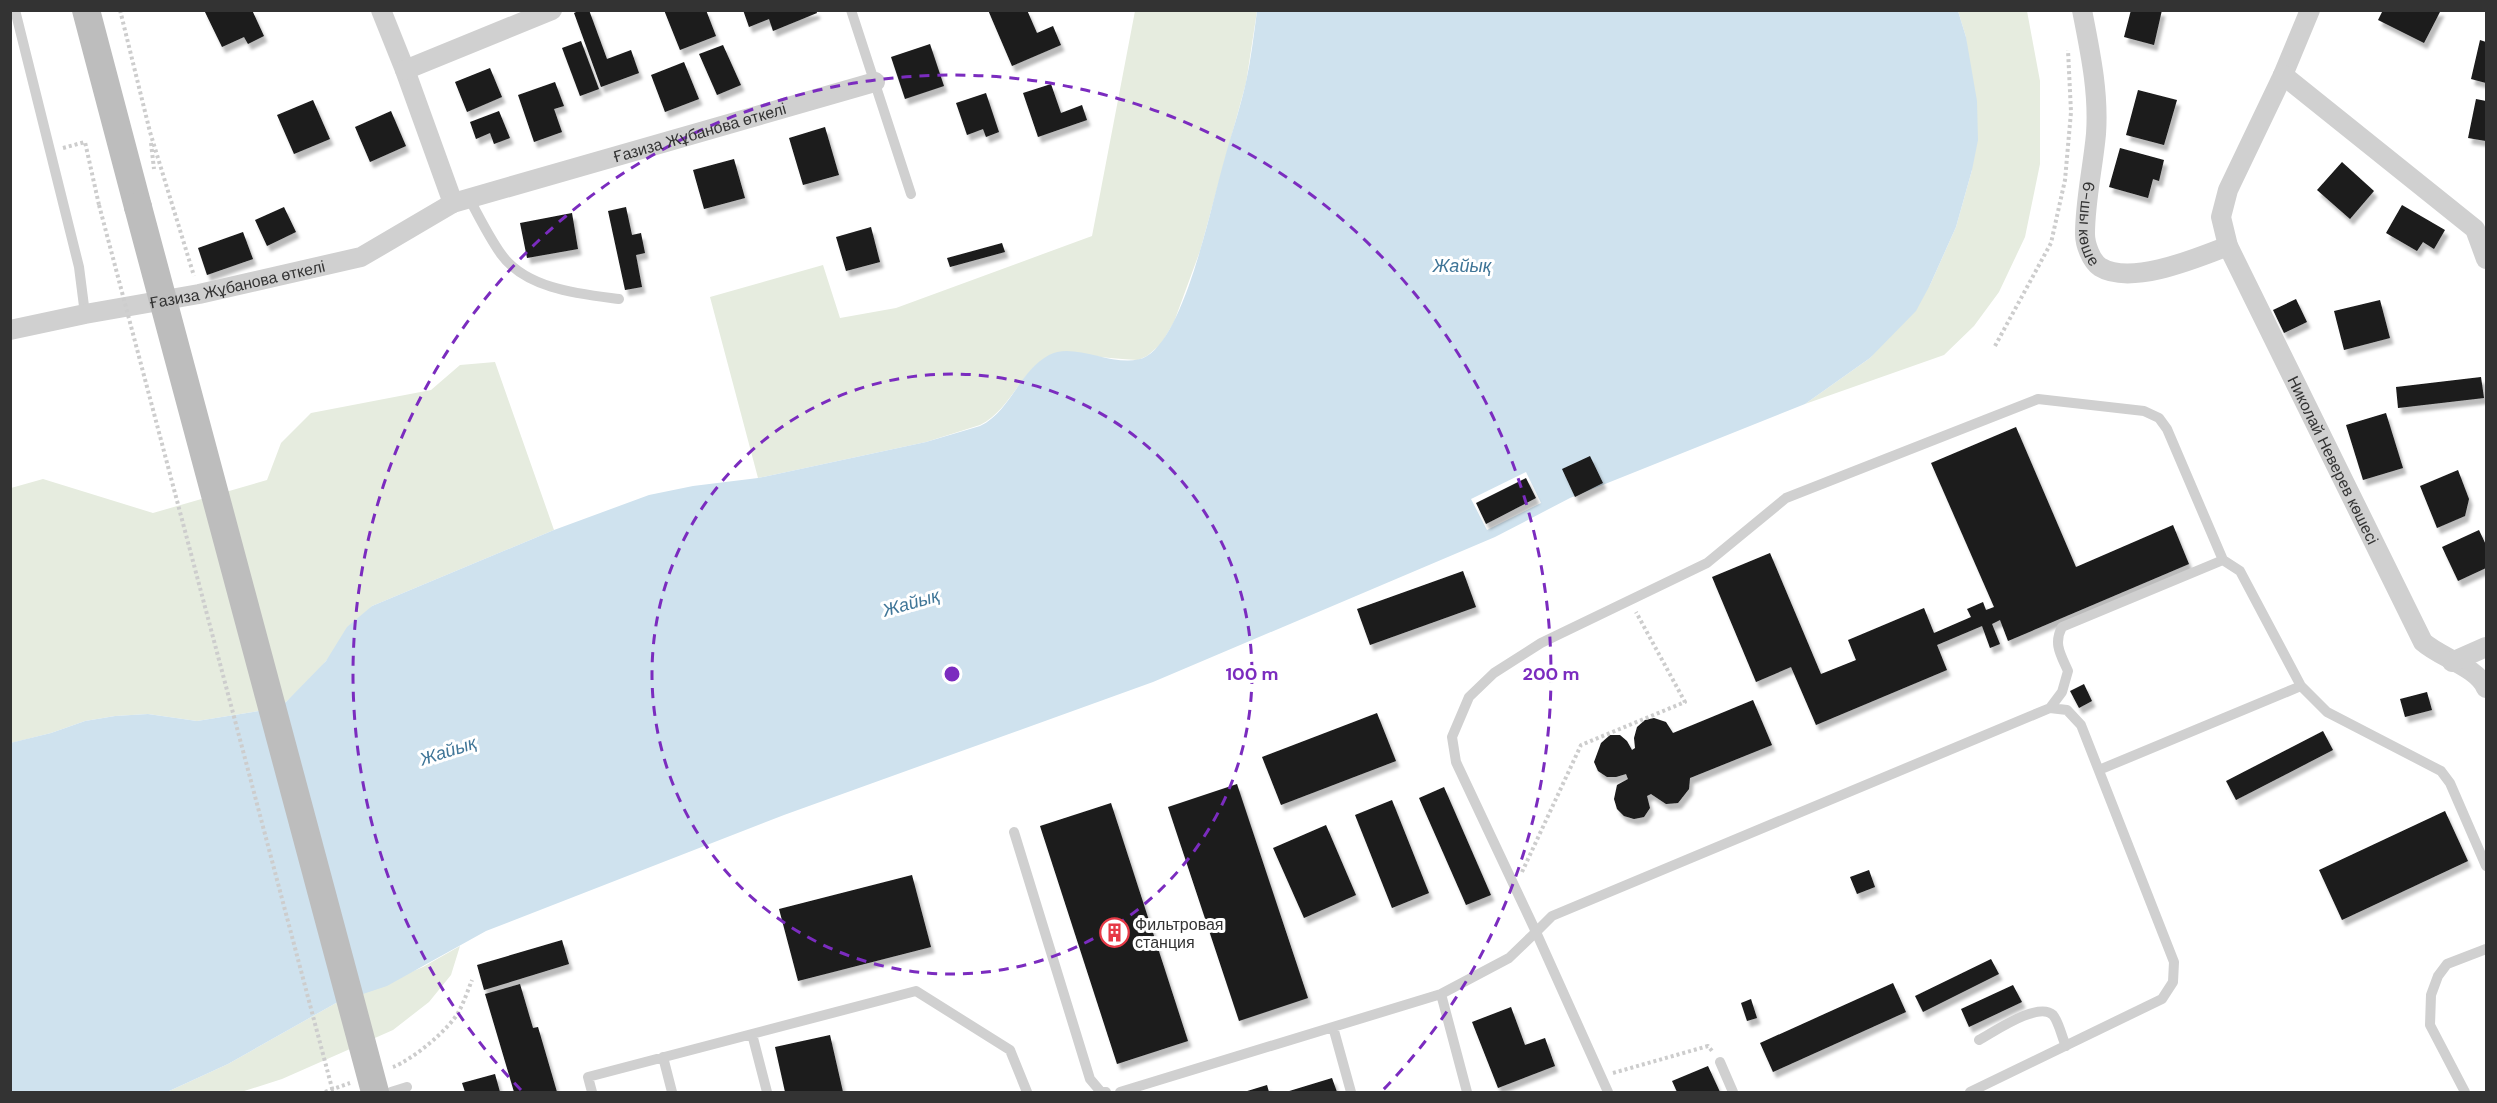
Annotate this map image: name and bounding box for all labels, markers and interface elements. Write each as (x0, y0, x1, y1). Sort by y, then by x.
street label: Ғазиза Жұбанова өткелі (610, 98, 789, 168)
street label: 6-шы көше (2074, 180, 2105, 271)
water label: Жайық (1432, 254, 1493, 278)
street label: Ғазиза Жұбанова өткелі (147, 256, 327, 314)
street label: Николай Неверев көшесі (2283, 372, 2383, 548)
water label: Жайық (879, 583, 944, 623)
text: 100 m (1225, 662, 1279, 686)
text: 200 m (1523, 662, 1579, 686)
centre of rings (942, 664, 962, 684)
water label: Жайық (416, 730, 481, 772)
place label: Фильтровая станция (1135, 914, 1224, 953)
building icon: Фильтровая станция (1098, 917, 1130, 949)

